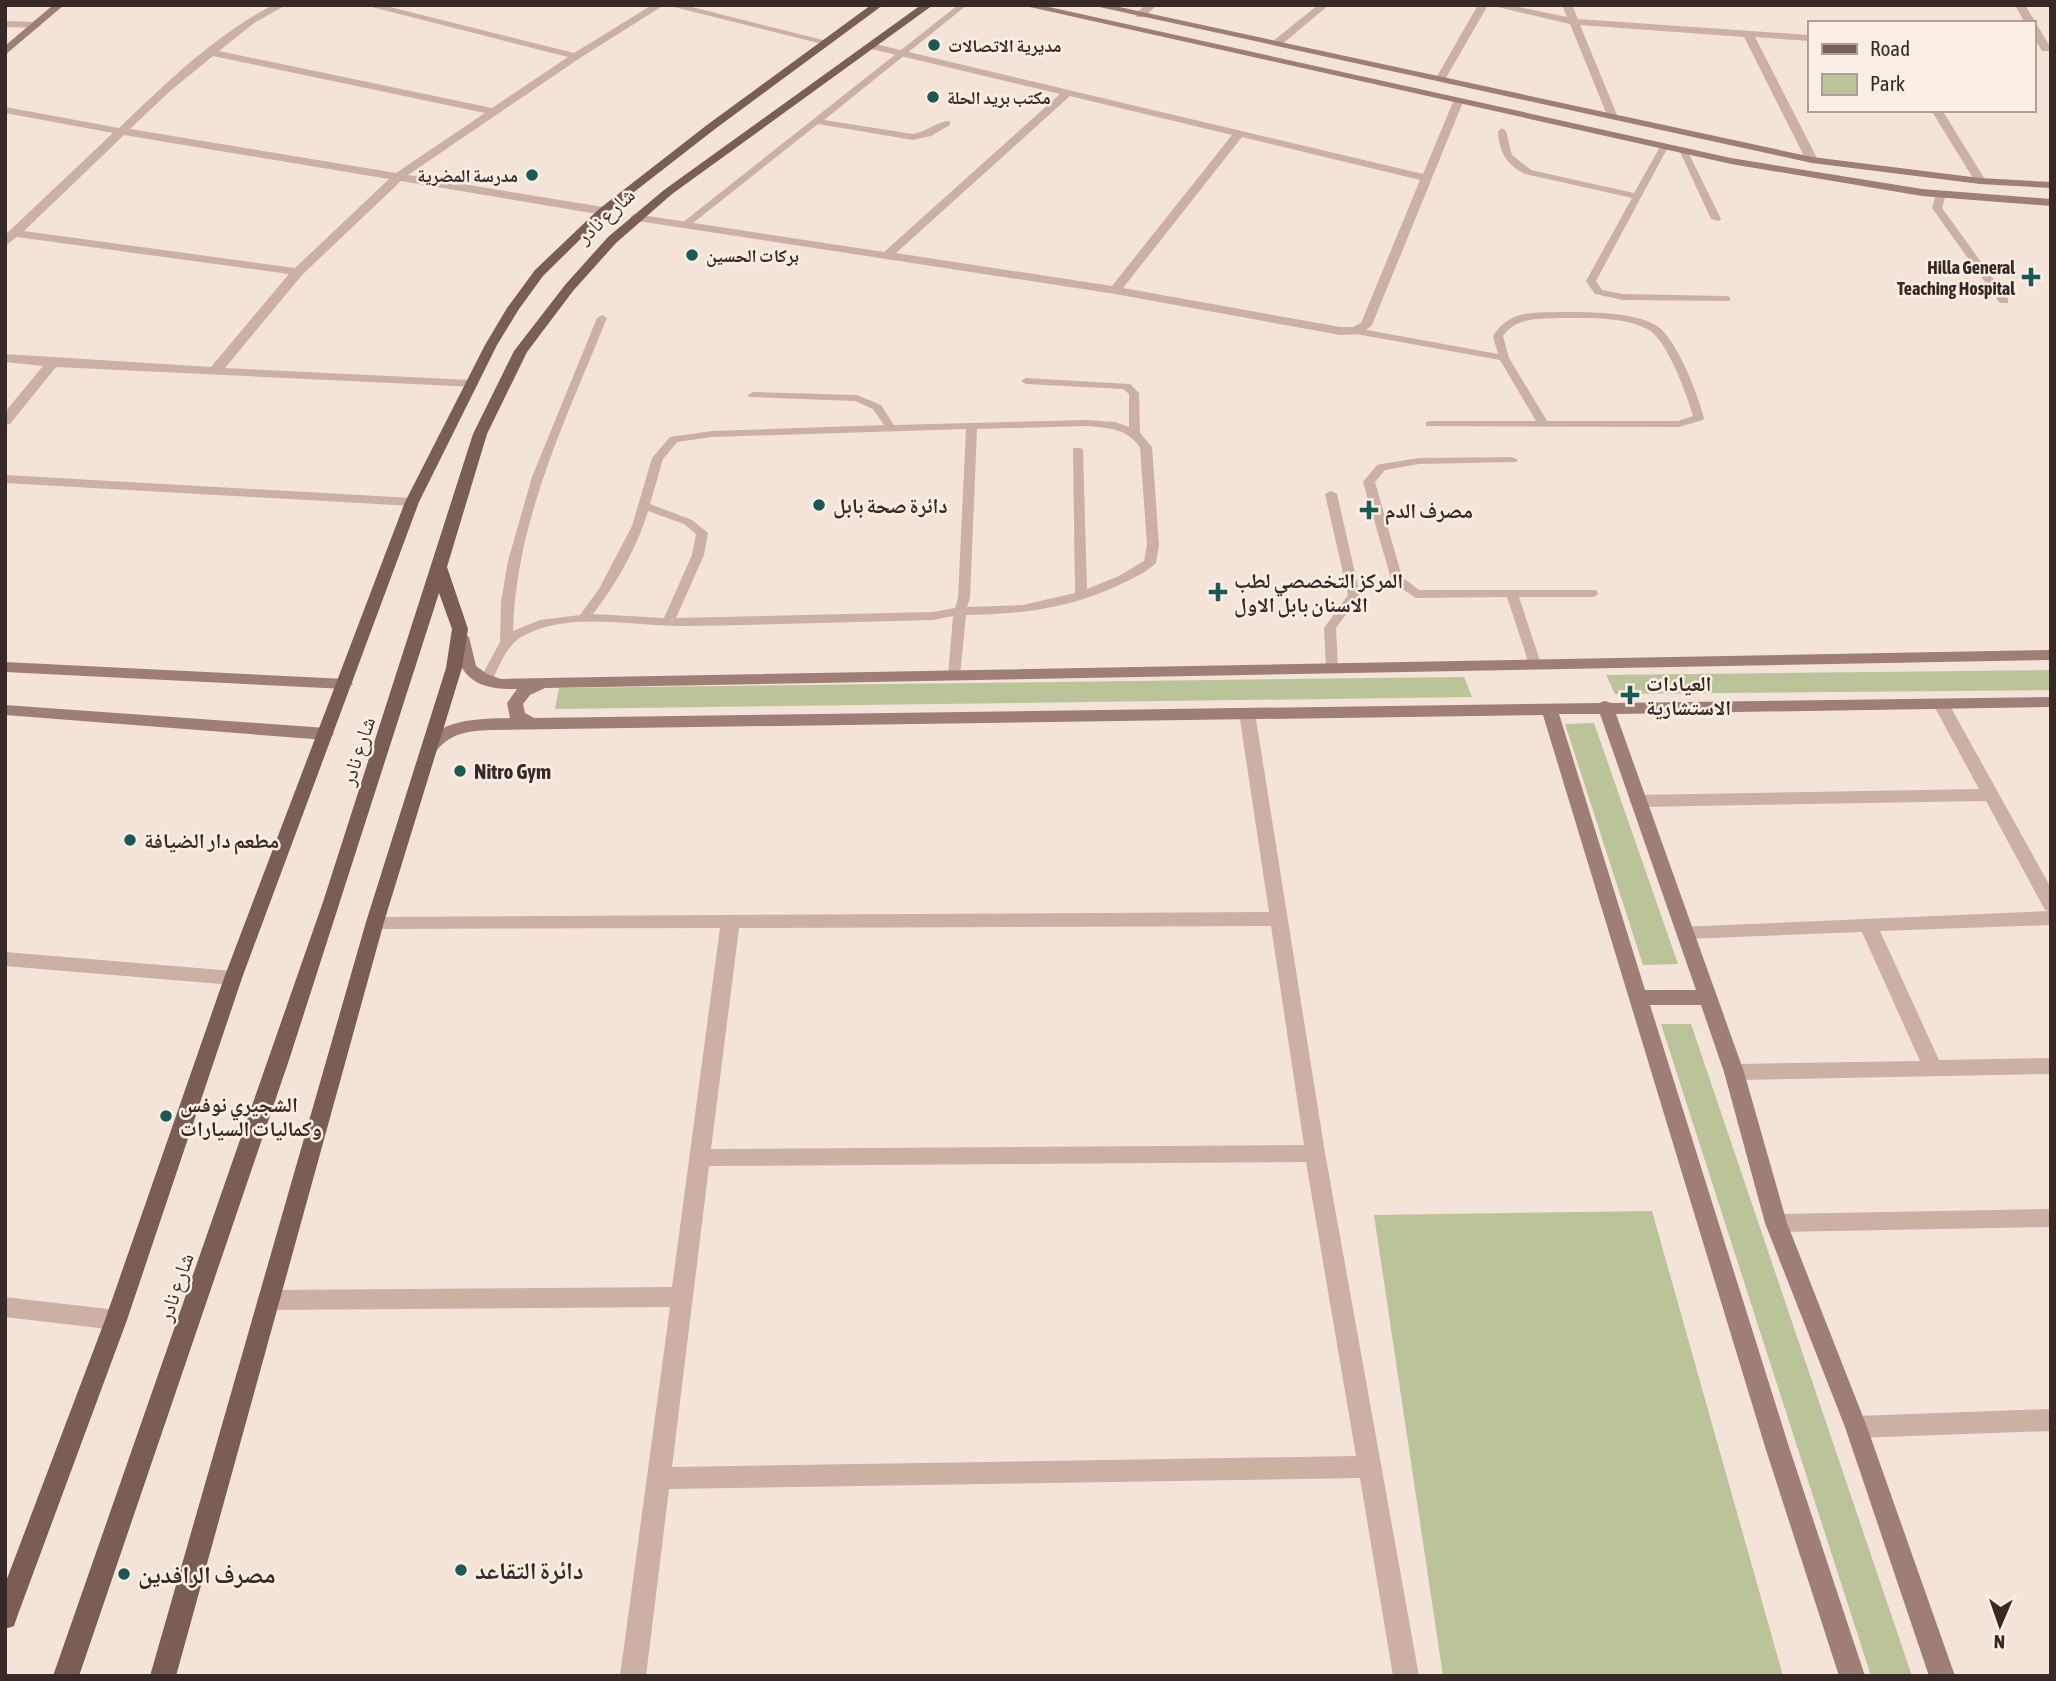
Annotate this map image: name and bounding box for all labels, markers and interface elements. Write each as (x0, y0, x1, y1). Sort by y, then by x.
legend (1808, 21, 2035, 112)
place label: مديرية الاتصالات (948, 35, 1061, 56)
text: Road (1870, 36, 1910, 60)
marker: مديرية الاتصالات (926, 37, 942, 53)
text: Park (1870, 71, 1905, 95)
place label: مكتب بريد الحلة (947, 87, 1051, 108)
marker: مكتب بريد الحلة (925, 89, 941, 105)
place label: مدرسة المضرية (417, 165, 518, 186)
marker: مدرسة المضرية (524, 167, 540, 183)
street label: شارع نادر (570, 182, 640, 250)
place label: بركات الحسين (706, 245, 799, 267)
marker: بركات الحسين (684, 247, 700, 263)
place label: Hilla General Teaching Hospital (1897, 257, 2015, 299)
marker: Hilla General Teaching Hospital (2021, 267, 2041, 287)
place label: دائرة صحة بابل (833, 493, 948, 519)
marker: دائرة صحة بابل (811, 497, 827, 513)
place label: مصرف الدم (1385, 498, 1473, 525)
marker: مصرف الدم (1359, 500, 1379, 520)
place label: المركز التخصصي لطب الاسنان بابل الاول (1234, 568, 1403, 618)
marker: المركز التخصصي لطب الاسنان بابل الاول (1208, 582, 1228, 602)
place label: العيادات الاستشارية (1646, 671, 1731, 720)
marker: العيادات الاستشارية (1620, 685, 1640, 705)
street label: شارع نادر (334, 714, 381, 790)
place label: Nitro Gym (474, 759, 551, 783)
marker: Nitro Gym (452, 763, 468, 779)
place label: مطعم دار الضيافة (144, 828, 279, 855)
marker: مطعم دار الضيافة (122, 832, 138, 848)
place label: الشجيري نوفس وكماليات السيارات (180, 1092, 322, 1141)
marker: الشجيري نوفس وكماليات السيارات (158, 1108, 174, 1124)
street label: شارع نادر (152, 1250, 200, 1326)
place label: دائرة التقاعد (475, 1557, 583, 1584)
place label: مصرف الرافدين (138, 1561, 276, 1589)
marker: دائرة التقاعد (453, 1562, 469, 1578)
marker: مصرف الرافدين (116, 1566, 132, 1582)
north arrow (1965, 1590, 2035, 1660)
text: N (1993, 1631, 2005, 1653)

